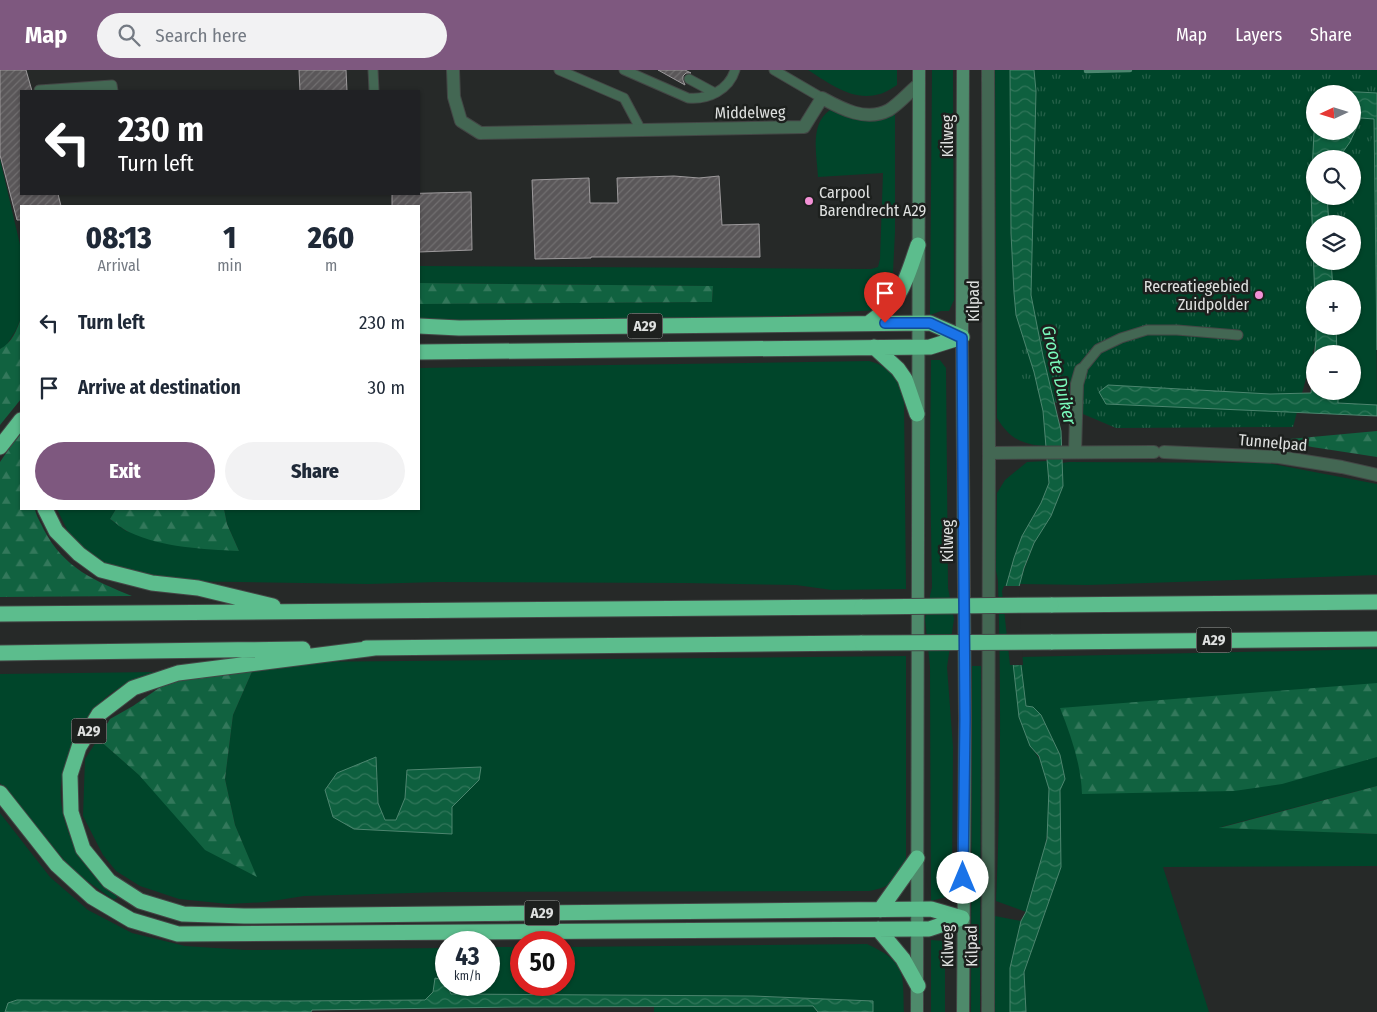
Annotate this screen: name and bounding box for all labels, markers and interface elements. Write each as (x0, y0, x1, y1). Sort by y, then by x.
search box (97, 13, 447, 58)
text: Map (25, 21, 67, 49)
icon: search (115, 21, 143, 49)
text: Search here (155, 24, 247, 47)
text: Map (1176, 24, 1207, 46)
text: Layers (1235, 24, 1282, 46)
text: Share (1310, 24, 1352, 46)
north arrow (1306, 85, 1361, 140)
map controls (1306, 85, 1361, 400)
street label: Middelweg (715, 102, 786, 123)
text: 230 m (118, 108, 204, 150)
icon: left (35, 110, 100, 175)
street label: Kilweg (938, 114, 957, 157)
text: Turn left (118, 150, 194, 177)
button: search (1306, 150, 1361, 205)
place label: Carpool Barendrecht A29 (819, 183, 927, 220)
marker: Carpool Barendrecht A29 (803, 195, 815, 207)
button: layers (1306, 215, 1361, 270)
text: 08:13 (86, 220, 152, 256)
text: 1 (223, 220, 236, 256)
text: 260 (308, 220, 354, 256)
text: Arrival (97, 256, 140, 275)
text: min (217, 256, 242, 275)
text: m (325, 256, 337, 275)
pin (864, 272, 906, 323)
place label: Recreatiegebied Zuidpolder (1144, 277, 1249, 314)
icon: arrive (871, 279, 899, 307)
street label: Kilpad (964, 280, 983, 322)
button: + (1306, 280, 1361, 335)
marker: Recreatiegebied Zuidpolder (1253, 289, 1265, 301)
icon: left (35, 309, 63, 337)
text: Turn left (78, 311, 145, 334)
text: 230 m (359, 311, 405, 334)
road number: A29 (628, 314, 662, 338)
water label: Groote Duiker (1037, 323, 1081, 427)
button: − (1306, 345, 1361, 400)
icon: arrive (35, 374, 63, 402)
text: Arrive at destination (78, 376, 241, 399)
text: 30 m (367, 376, 405, 399)
street label: Tunnelpad (1238, 430, 1308, 455)
button: Exit (35, 442, 215, 500)
button: Share (225, 442, 405, 500)
street label: Kilweg (938, 519, 957, 562)
road number: A29 (1196, 628, 1232, 652)
road number: A29 (72, 718, 106, 744)
position arrow (936, 851, 988, 903)
road number: A29 (524, 900, 560, 926)
street label: Kilweg (938, 924, 957, 967)
street label: Kilpad (962, 925, 981, 967)
speed limit sign: 50 (510, 931, 575, 996)
text: 43 (455, 942, 480, 972)
text: km/h (454, 969, 481, 983)

